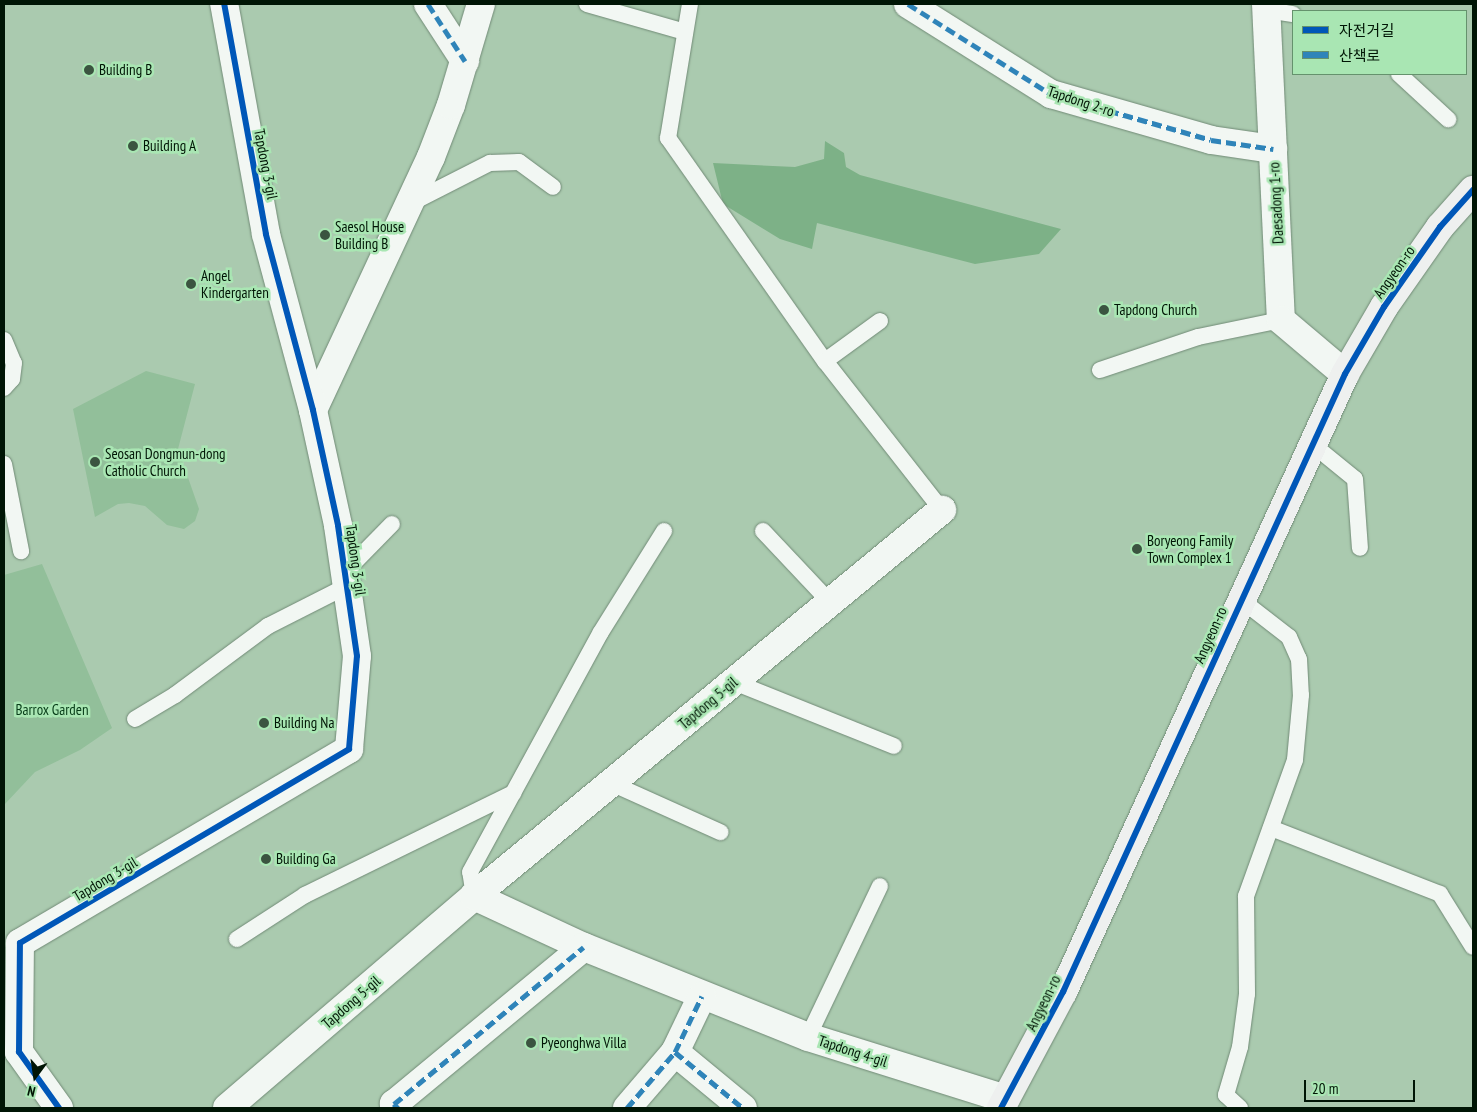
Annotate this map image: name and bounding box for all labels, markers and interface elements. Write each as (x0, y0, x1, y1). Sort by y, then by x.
legend (1292, 10, 1467, 75)
text: 자전거길 (1339, 21, 1394, 40)
text: 산책로 (1339, 46, 1380, 65)
place label: Building B (99, 61, 152, 79)
marker: Building B (83, 64, 95, 76)
street label: Tapdong 2-ro (1045, 82, 1117, 120)
street label: Tapdong 3-gil (250, 127, 282, 201)
place label: Building A (143, 137, 196, 155)
marker: Building A (127, 140, 139, 152)
street label: Daesadong 1-ro (1265, 162, 1287, 244)
place label: Saesol House Building B (335, 217, 404, 252)
marker: Saesol House Building B (319, 229, 331, 241)
street label: Angyeon-ro (1369, 242, 1419, 302)
place label: Angel Kindergarten (201, 266, 269, 301)
marker: Angel Kindergarten (185, 278, 197, 290)
place label: Tapdong Church (1114, 301, 1197, 319)
marker: Tapdong Church (1098, 304, 1110, 316)
place label: Seosan Dongmun-dong Catholic Church (105, 444, 225, 479)
marker: Seosan Dongmun-dong Catholic Church (89, 456, 101, 468)
street label: Tapdong 3-gil (342, 523, 370, 597)
place label: Boryeong Family Town Complex 1 (1147, 531, 1233, 566)
marker: Boryeong Family Town Complex 1 (1131, 543, 1143, 555)
street label: Angyeon-ro (1190, 604, 1230, 666)
street label: Tapdong 5-gil (675, 673, 741, 733)
park label: Barrox Garden (15, 701, 89, 719)
place label: Building Na (274, 714, 334, 732)
marker: Building Na (258, 717, 270, 729)
place label: Building Ga (276, 850, 336, 868)
street label: Tapdong 3-gil (70, 853, 140, 905)
marker: Building Ga (260, 853, 272, 865)
street label: Tapdong 5-gil (318, 972, 384, 1032)
street label: Angyeon-ro (1022, 972, 1064, 1034)
street label: Tapdong 4-gil (816, 1031, 890, 1071)
place label: Pyeonghwa Villa (541, 1034, 627, 1052)
marker: Pyeonghwa Villa (525, 1037, 537, 1049)
north arrow (10, 1052, 60, 1102)
scale bar (1307, 1070, 1418, 1102)
text: 20 m (1312, 1079, 1338, 1098)
text: N (26, 1082, 37, 1101)

